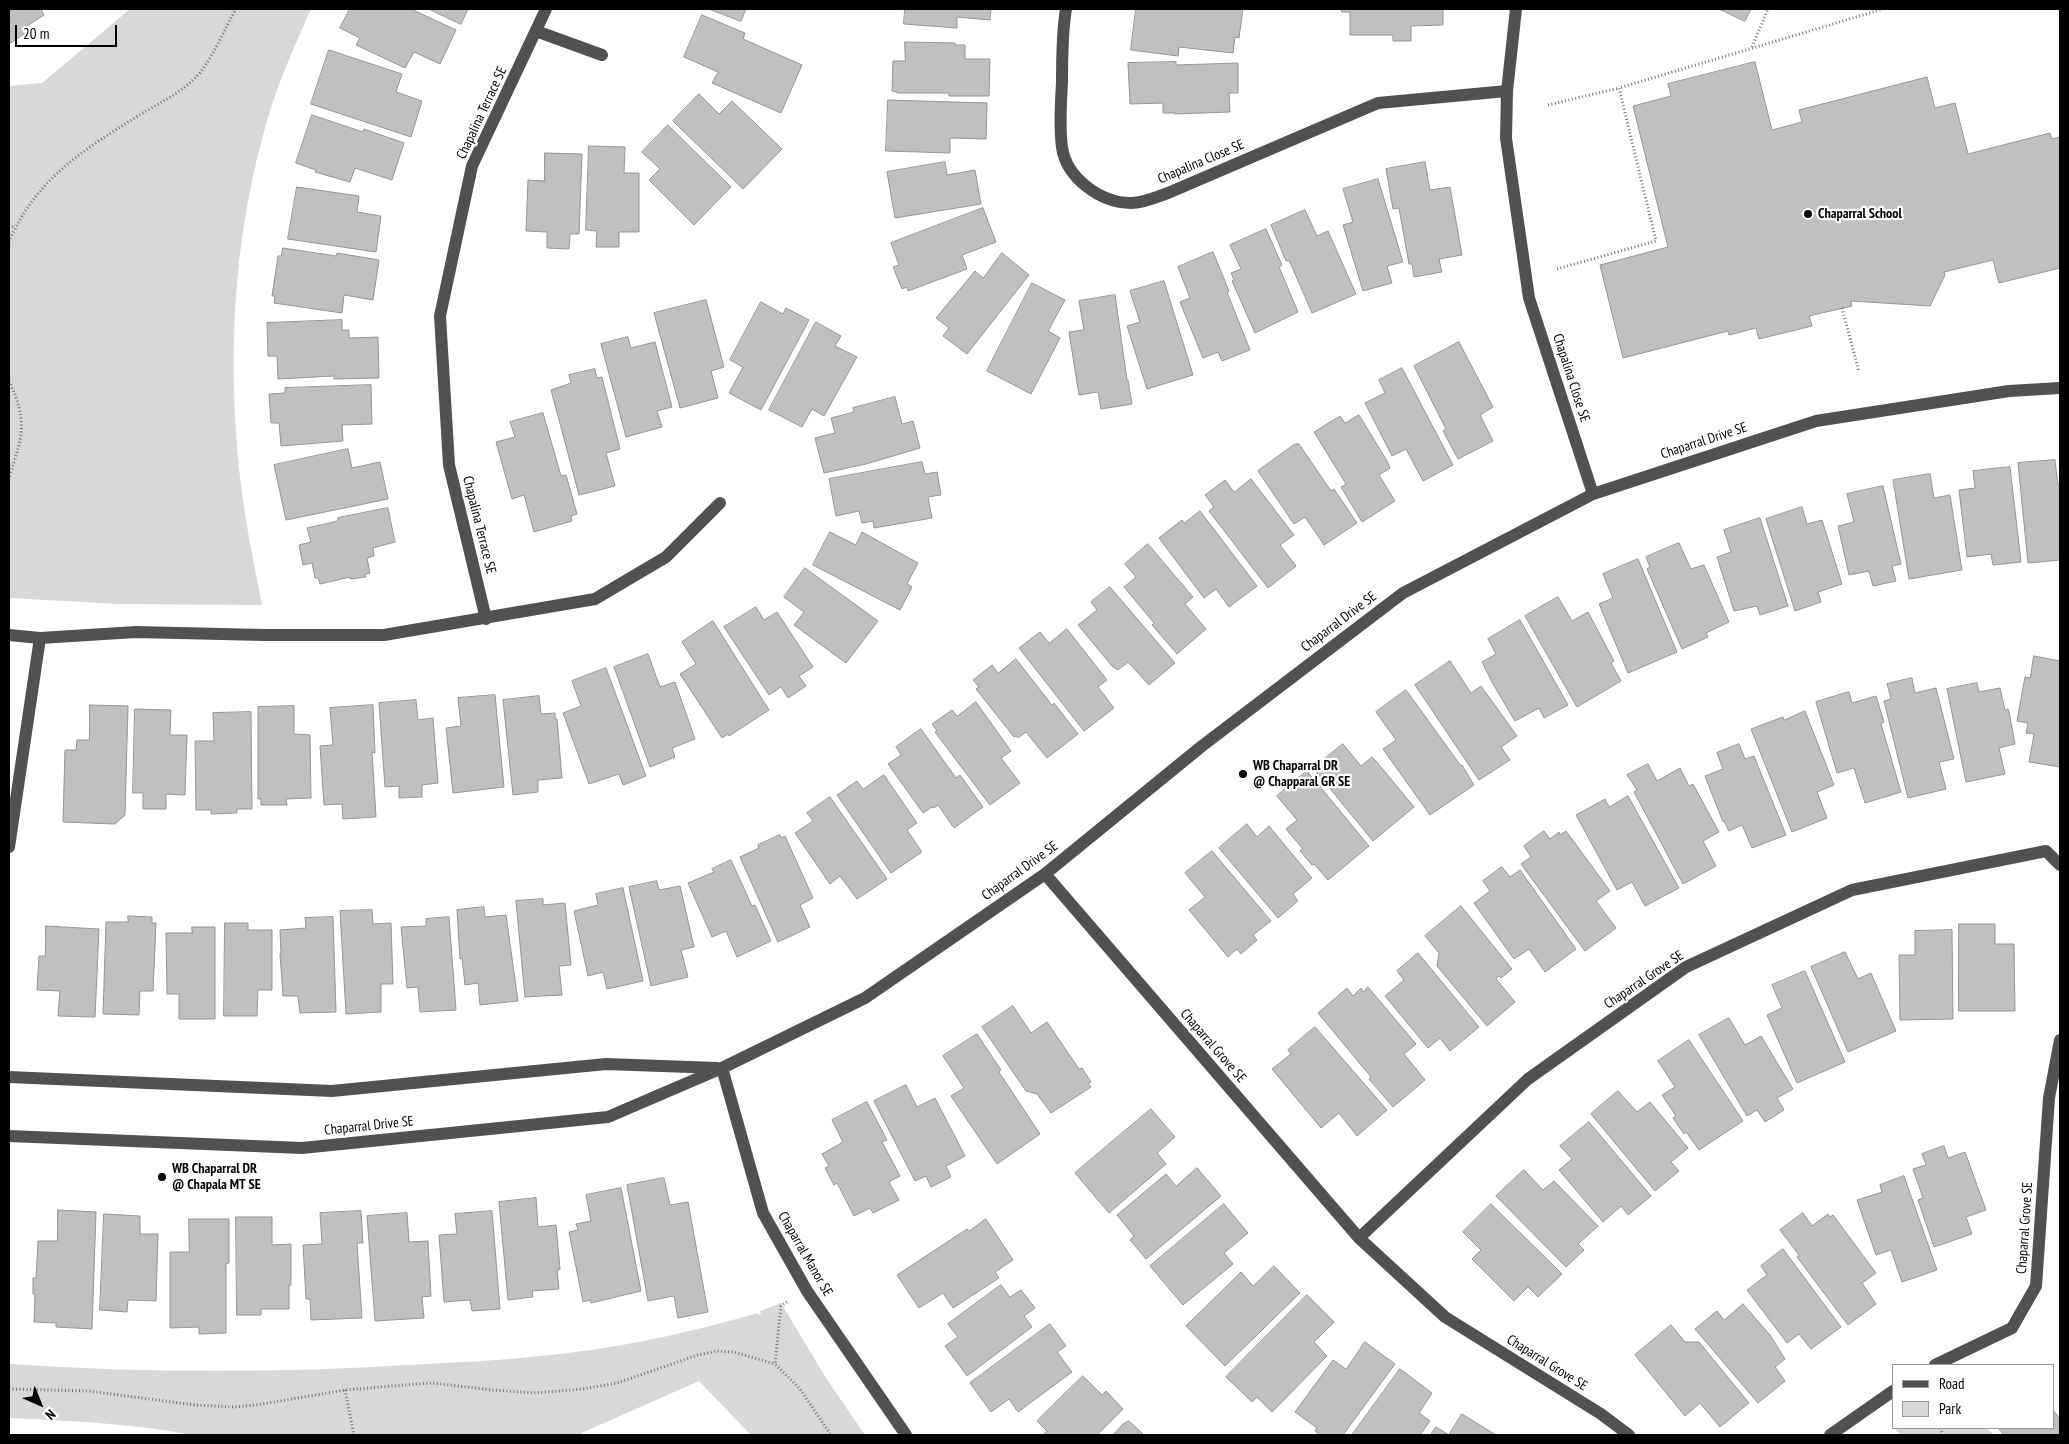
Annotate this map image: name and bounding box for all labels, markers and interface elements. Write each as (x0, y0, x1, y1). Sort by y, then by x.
scale bar (18, 15, 120, 47)
text: 20 m (23, 24, 49, 43)
street label: Chapalina Terrace SE (453, 64, 511, 162)
street label: Chapalina Close SE (1155, 136, 1247, 188)
place label: Chaparral School (1818, 206, 1902, 222)
marker: Chaparral School (1802, 208, 1814, 220)
street label: Chapalina Close SE (1549, 332, 1593, 424)
street label: Chaparral Drive SE (1659, 419, 1749, 463)
street label: Chapalina Terrace SE (459, 474, 499, 576)
street label: Chaparral Drive SE (1298, 588, 1380, 656)
place label: WB Chaparral DR @ Chapparal GR SE (1253, 758, 1350, 790)
marker: WB Chaparral DR @ Chapparal GR SE (1237, 768, 1249, 780)
street label: Chaparral Drive SE (979, 838, 1061, 904)
street label: Chaparral Grove SE (1601, 947, 1687, 1013)
street label: Chaparral Grove SE (1176, 1006, 1250, 1086)
street label: Chaparral Drive SE (323, 1113, 415, 1139)
place label: WB Chaparral DR @ Chapala MT SE (172, 1161, 261, 1194)
marker: WB Chaparral DR @ Chapala MT SE (156, 1171, 168, 1183)
street label: Chaparral Grove SE (2013, 1181, 2037, 1275)
street label: Chaparral Manor SE (774, 1209, 836, 1299)
street label: Chaparral Grove SE (1503, 1331, 1591, 1395)
legend (1892, 1364, 2054, 1429)
text: Road (1939, 1374, 1965, 1393)
north arrow (15, 1379, 65, 1429)
text: Park (1939, 1399, 1961, 1418)
text: N (41, 1406, 59, 1424)

